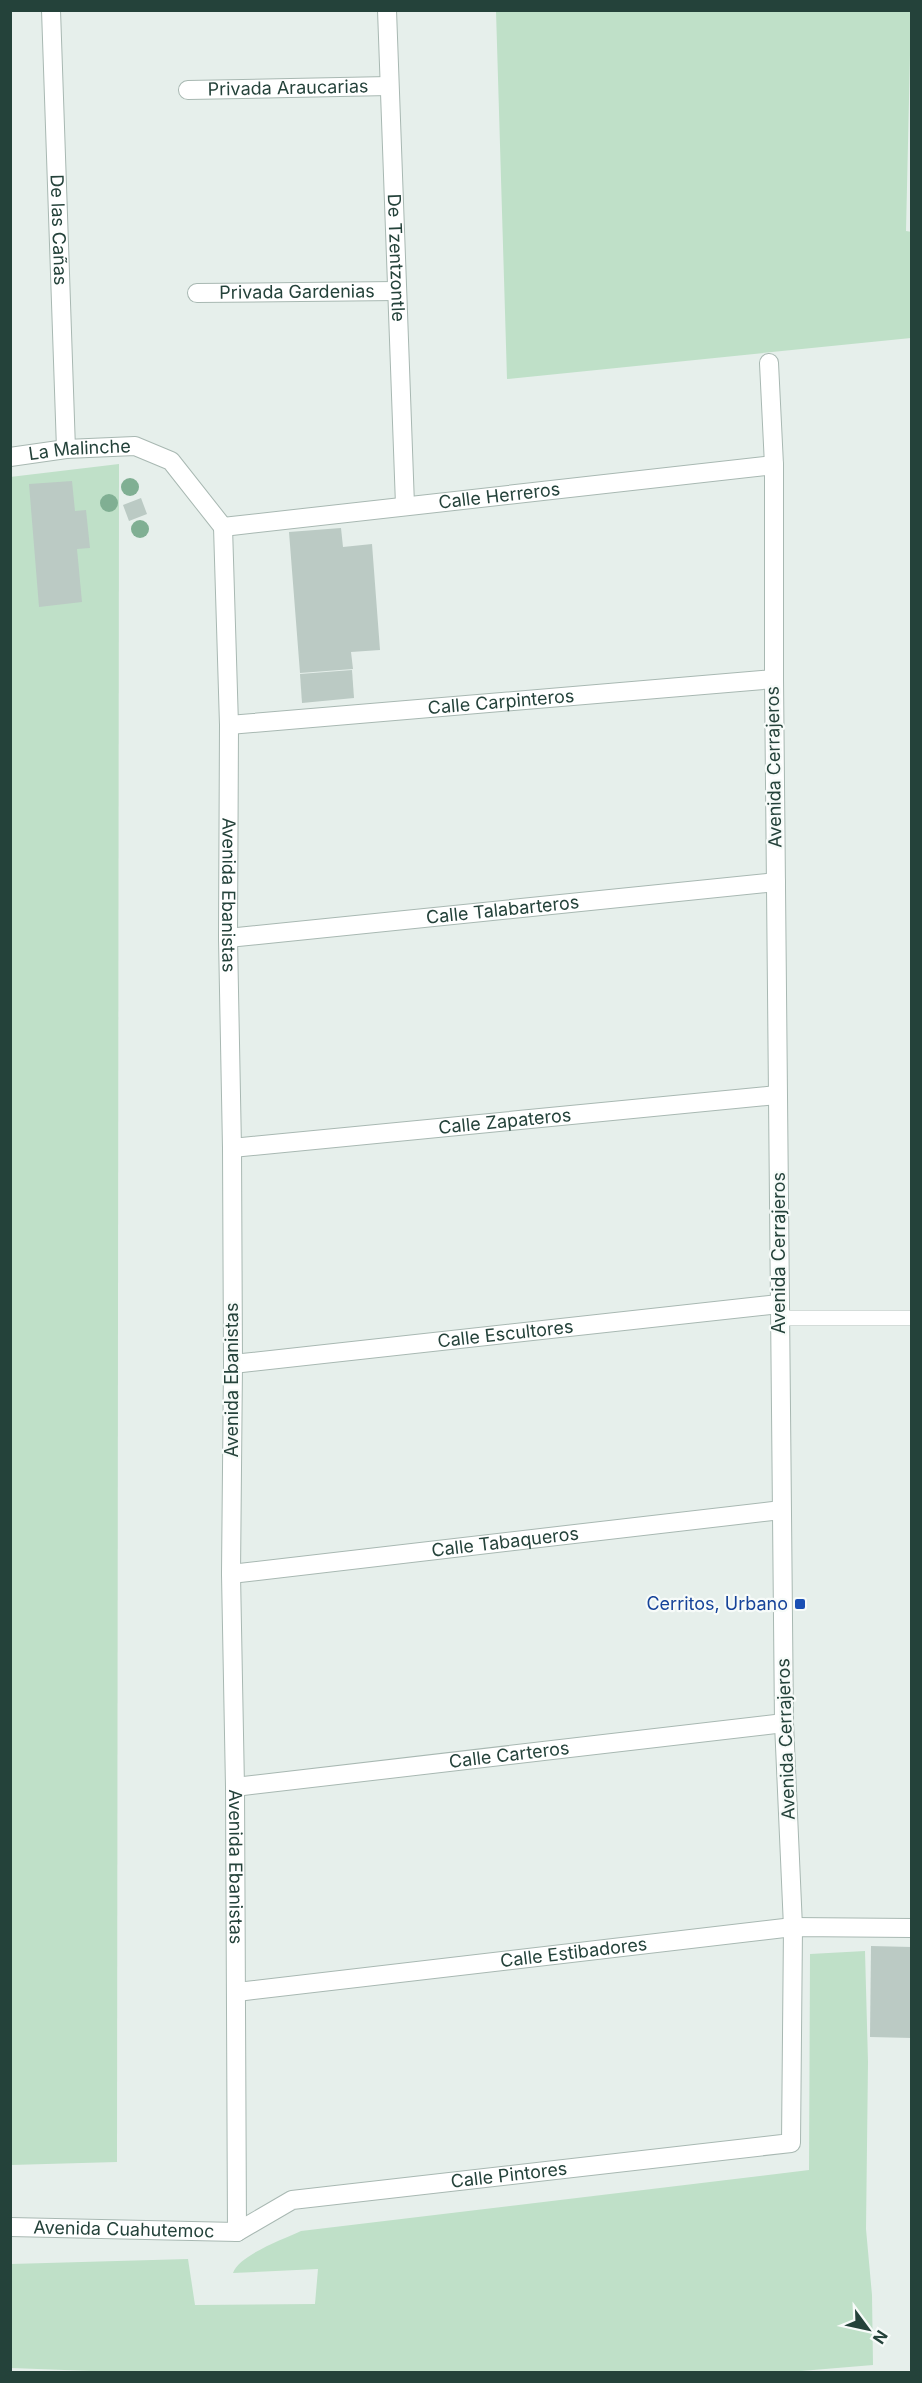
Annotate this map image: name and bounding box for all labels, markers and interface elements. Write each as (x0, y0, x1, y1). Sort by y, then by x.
street label: Privada Araucarias (207, 75, 369, 100)
street label: De las Cañas (47, 174, 71, 286)
street label: De Tzentzontle (384, 193, 409, 322)
street label: Privada Gardenias (219, 280, 375, 303)
street label: La Malinche (27, 435, 131, 464)
street label: Calle Herreros (437, 478, 561, 513)
street label: Calle Carpinteros (427, 685, 575, 718)
street label: Avenida Cerrajeros (762, 686, 785, 848)
street label: Avenida Ebanistas (218, 817, 240, 973)
street label: Calle Talabarteros (425, 891, 580, 928)
street label: Calle Zapateros (437, 1104, 572, 1138)
street label: Avenida Cerrajeros (768, 1172, 789, 1334)
street label: Avenida Ebanistas (221, 1303, 242, 1457)
street label: Calle Escultores (436, 1316, 574, 1351)
street label: Calle Tabaqueros (430, 1523, 580, 1561)
place label: Cerritos, Urbano (646, 1593, 788, 1614)
marker: Cerritos, Urbano (793, 1597, 807, 1611)
street label: Avenida Cerrajeros (772, 1658, 799, 1820)
street label: Calle Carteros (448, 1737, 570, 1772)
street label: Avenida Ebanistas (225, 1789, 247, 1944)
street label: Calle Estibadores (499, 1933, 648, 1971)
street label: Calle Pintores (450, 2158, 568, 2192)
street label: Avenida Cuahutemoc (33, 2217, 215, 2242)
north arrow (838, 2299, 898, 2359)
text: N (869, 2327, 892, 2348)

